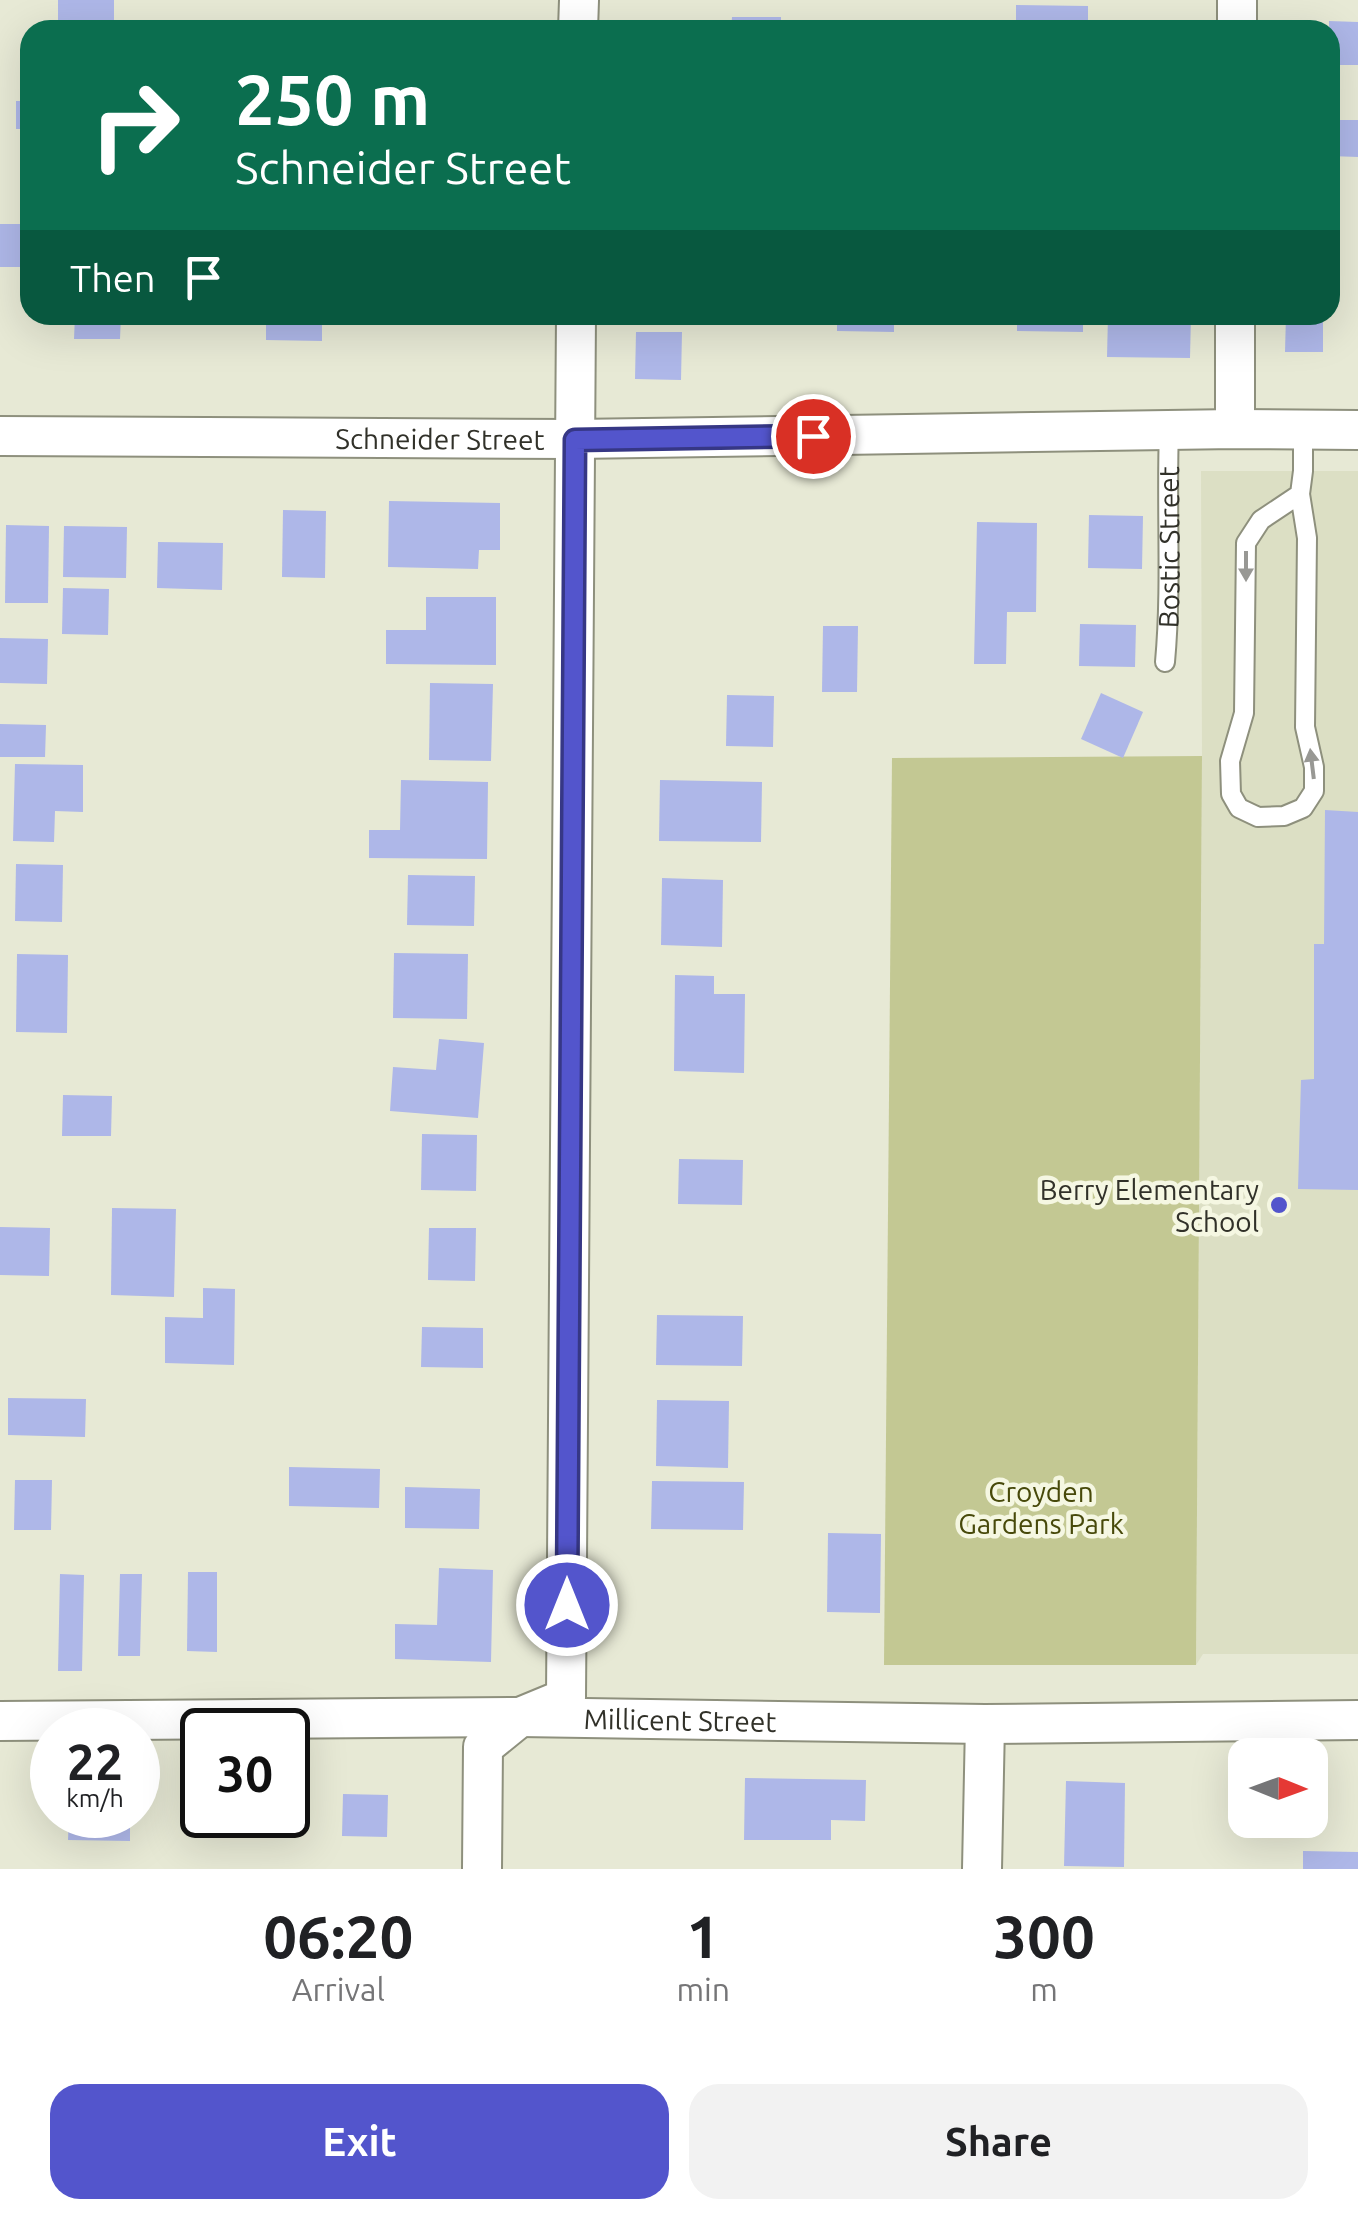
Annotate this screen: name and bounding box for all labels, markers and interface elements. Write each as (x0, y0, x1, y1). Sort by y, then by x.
icon: right (70, 60, 200, 190)
text: 250 m (235, 60, 430, 138)
text: Schneider Street (235, 142, 571, 193)
icon: arrive (176, 250, 231, 305)
text: Then (70, 257, 156, 299)
pin (771, 394, 856, 479)
icon: arrive (786, 409, 841, 464)
street label: Schneider Street (335, 422, 545, 454)
street label: Bostic Street (1152, 466, 1184, 629)
one-way arrow (1237, 551, 1253, 583)
one-way arrow (1304, 748, 1320, 780)
place label: Berry Elementary School (1040, 1174, 1259, 1237)
marker: Berry Elementary School (1268, 1194, 1290, 1216)
park label: Croyden Gardens Park (958, 1476, 1124, 1539)
position arrow (515, 1553, 619, 1657)
street label: Millicent Street (583, 1702, 777, 1736)
speed limit sign: 30 (180, 1708, 310, 1838)
text: 22 (67, 1733, 123, 1789)
north arrow (1228, 1738, 1328, 1838)
map controls (1228, 1738, 1328, 1838)
text: km/h (66, 1784, 124, 1812)
text: 06:20 (263, 1902, 413, 1969)
text: 1 (686, 1902, 720, 1969)
text: 300 (993, 1902, 1095, 1969)
text: Arrival (292, 1971, 385, 2007)
text: min (676, 1971, 730, 2007)
text: m (1030, 1971, 1058, 2007)
button: Exit (50, 2084, 669, 2199)
button: Share (689, 2084, 1308, 2199)

